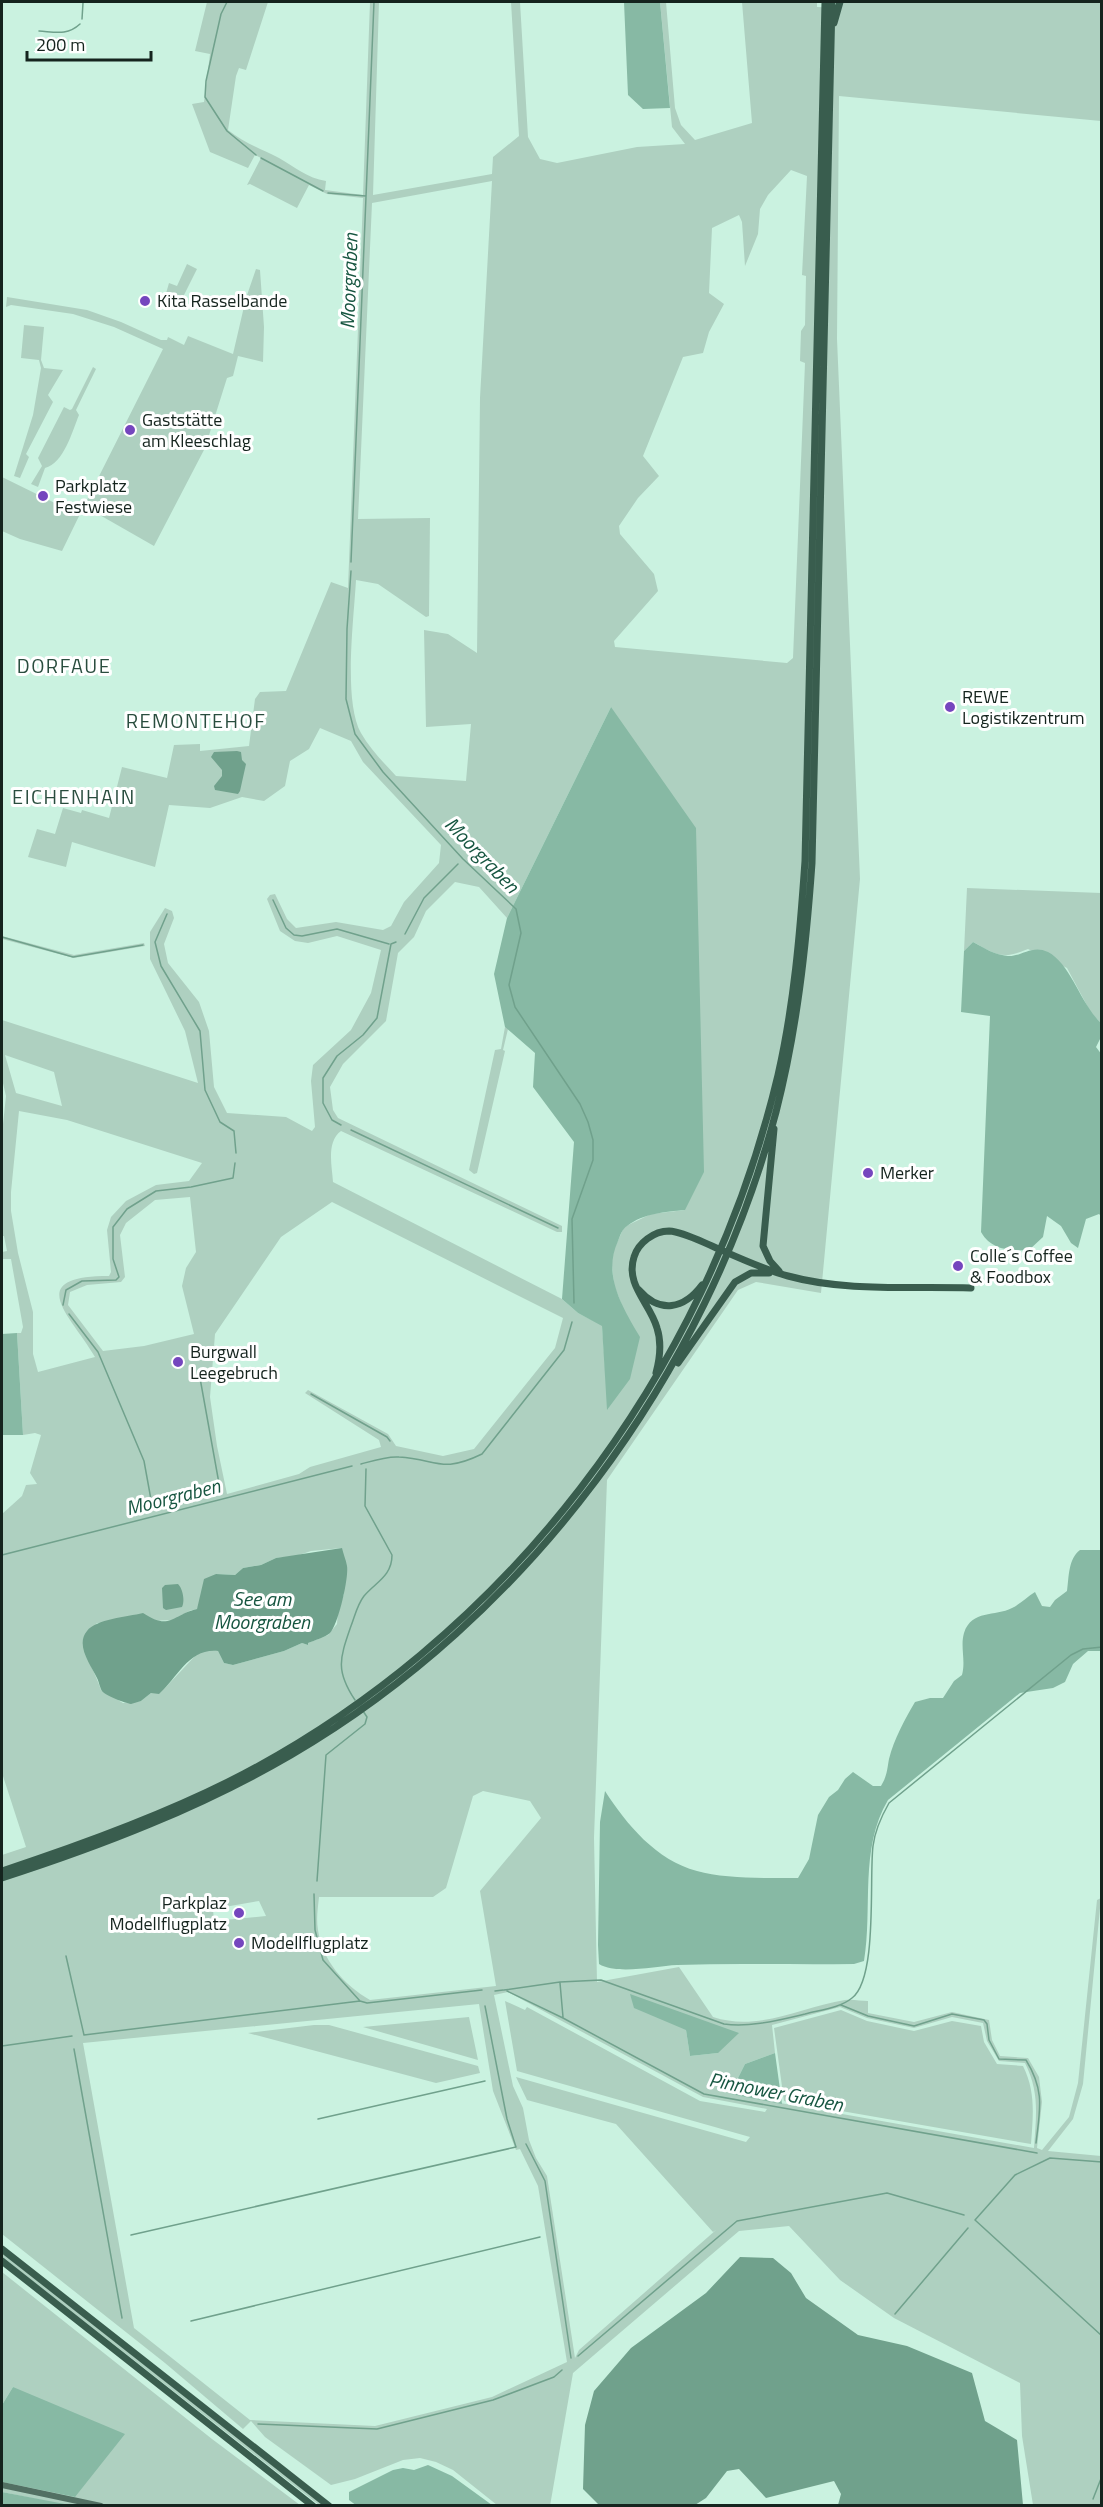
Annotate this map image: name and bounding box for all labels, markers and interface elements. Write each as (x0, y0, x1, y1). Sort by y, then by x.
scale bar (27, 24, 152, 62)
text: 200 m (36, 31, 85, 58)
water label: Moorgraben (331, 231, 366, 330)
place label: Kita Rasselbande (157, 287, 287, 314)
marker: Kita Rasselbande (138, 294, 152, 308)
place label: Gaststätte am Kleeschlag (142, 406, 251, 454)
marker: Gaststätte am Kleeschlag (123, 423, 137, 437)
place label: Parkplatz Festwiese (55, 472, 132, 520)
marker: Parkplatz Festwiese (36, 489, 50, 503)
district label: DORFAUE (17, 650, 111, 681)
place label: REWE Logistikzentrum (962, 683, 1084, 731)
marker: REWE Logistikzentrum (943, 700, 957, 714)
district label: REMONTEHOF (126, 705, 266, 736)
district label: EICHENHAIN (12, 781, 136, 812)
water label: Moorgraben (438, 809, 528, 901)
place label: Merker (880, 1159, 934, 1186)
marker: Merker (861, 1166, 875, 1180)
place label: Colle´s Coffee & Foodbox (970, 1242, 1073, 1290)
marker: Colle´s Coffee & Foodbox (951, 1259, 965, 1273)
place label: Burgwall Leegebruch (190, 1338, 278, 1386)
marker: Burgwall Leegebruch (171, 1355, 185, 1369)
water label: Moorgraben (123, 1470, 224, 1523)
water label: See am Moorgraben (214, 1583, 311, 1637)
place label: Parkplaz Modellflugplatz (109, 1889, 227, 1937)
marker: Parkplaz Modellflugplatz (232, 1906, 246, 1920)
place label: Modellflugplatz (251, 1929, 369, 1956)
marker: Modellflugplatz (232, 1936, 246, 1950)
water label: Pinnower Graben (706, 2063, 847, 2120)

